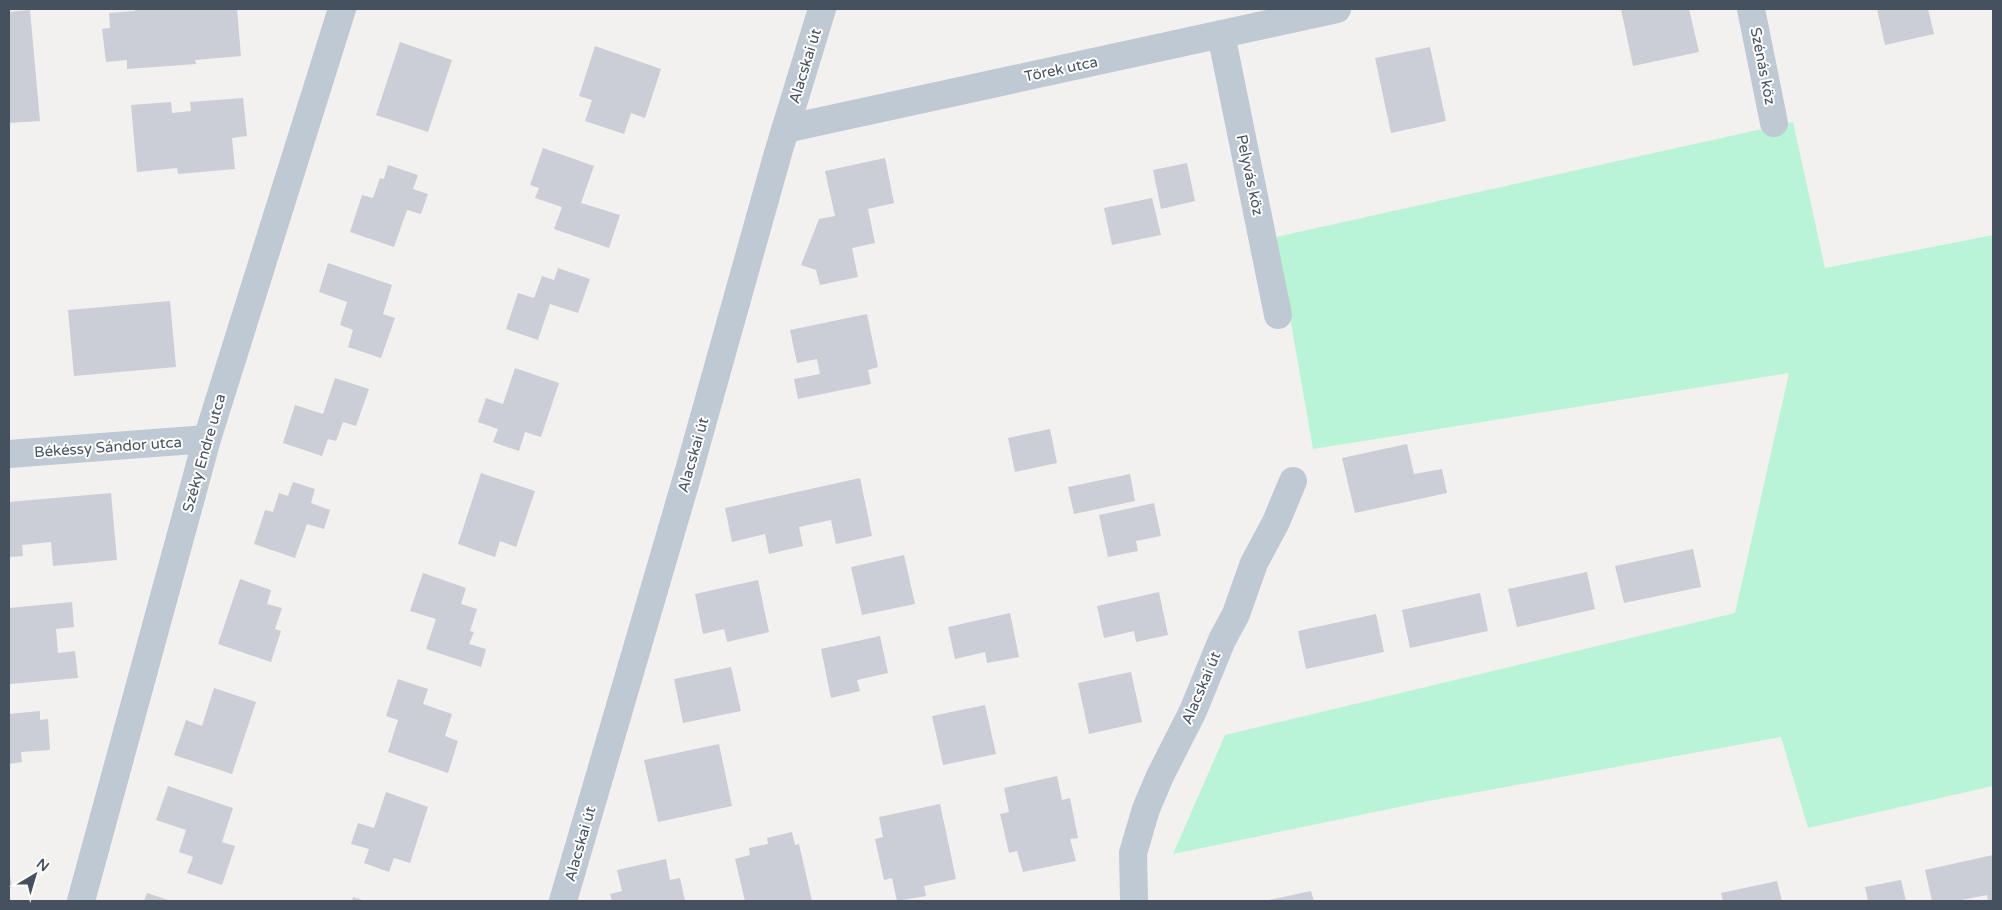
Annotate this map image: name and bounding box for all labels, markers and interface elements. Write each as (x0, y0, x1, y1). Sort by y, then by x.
street label: Alacskai út (785, 26, 825, 106)
street label: Szénás köz (1747, 26, 1779, 106)
street label: Törek utca (1023, 52, 1099, 86)
street label: Pelyvás köz (1233, 133, 1267, 217)
street label: Széky Endre utca (178, 392, 230, 514)
street label: Alacskai út (674, 415, 712, 495)
street label: Békéssy Sándor utca (34, 433, 182, 461)
street label: Alacskai út (1178, 649, 1225, 727)
street label: Alacskai út (561, 804, 599, 884)
north arrow (10, 850, 60, 900)
text: N (33, 855, 52, 875)

